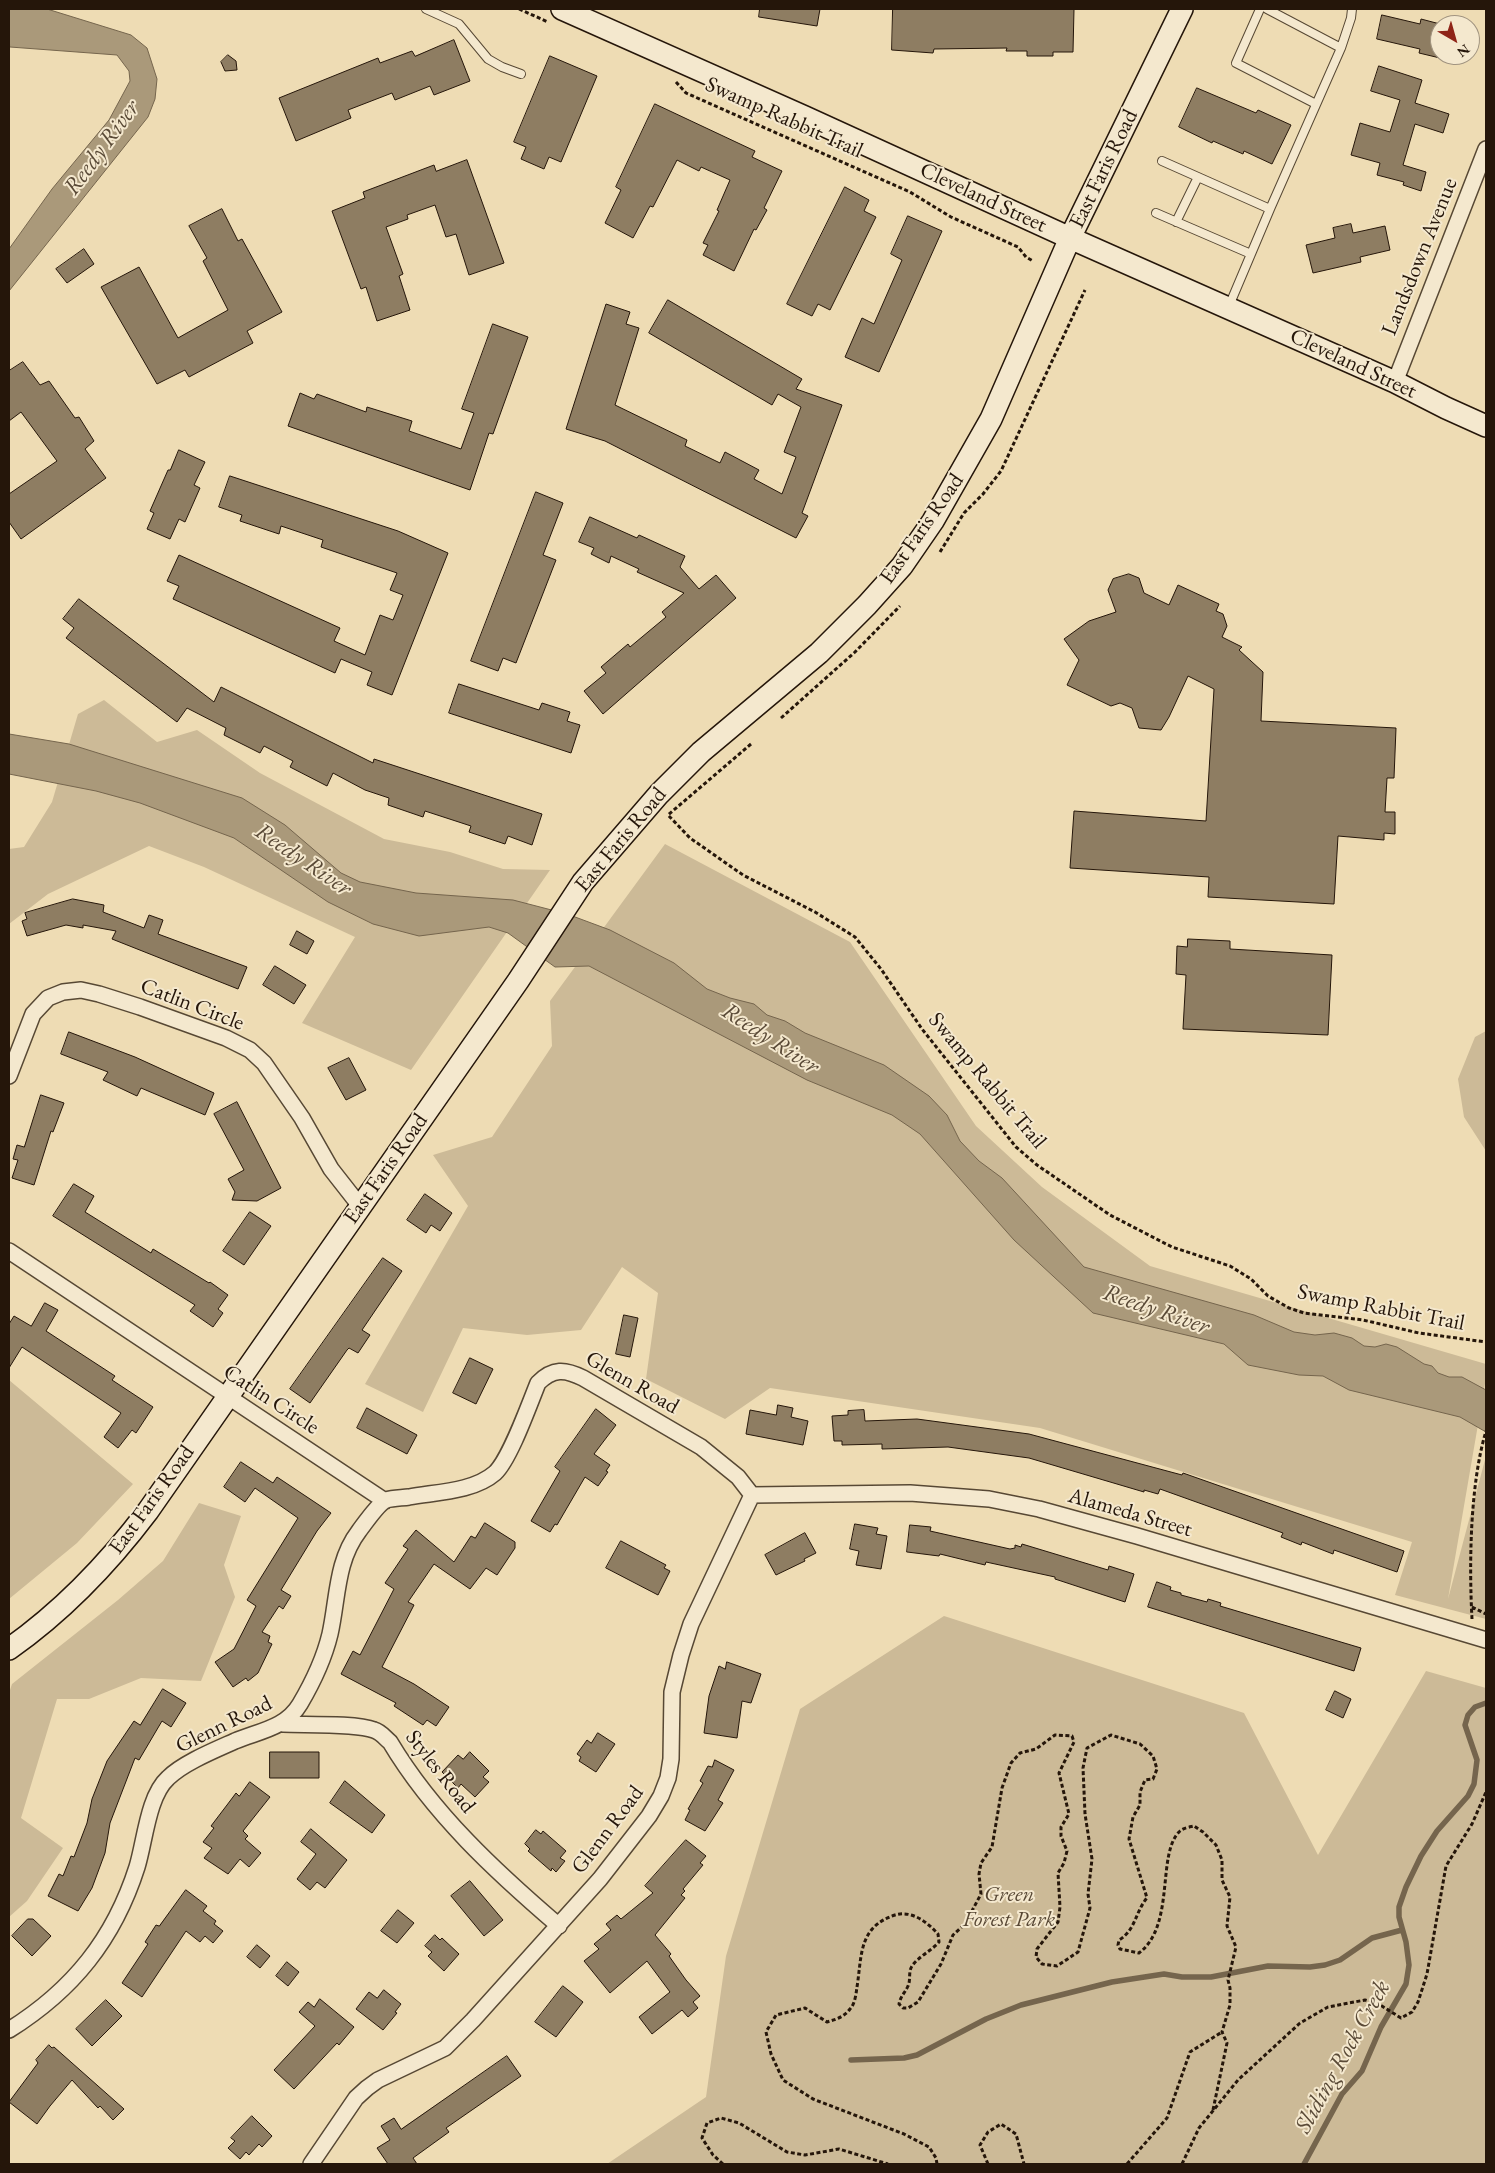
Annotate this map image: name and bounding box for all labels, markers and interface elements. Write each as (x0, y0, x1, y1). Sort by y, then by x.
north arrow (1430, 15, 1480, 65)
text: N (1454, 40, 1474, 62)
street label: Swamp Rabbit Trail (701, 71, 867, 165)
water label: Reedy River (58, 95, 146, 201)
street label: East Faris Road (1064, 105, 1144, 233)
street label: Cleveland Street (915, 157, 1051, 239)
street label: Landsdown Avenue (1376, 174, 1464, 340)
street label: Cleveland Street (1285, 323, 1421, 405)
street label: East Faris Road (874, 469, 970, 589)
street label: East Faris Road (570, 782, 672, 898)
water label: Reedy River (249, 817, 357, 903)
street label: Catlin Circle (136, 973, 248, 1037)
water label: Reedy River (716, 997, 824, 1081)
street label: Swamp Rabbit Trail (922, 1007, 1052, 1155)
street label: East Faris Road (338, 1109, 434, 1229)
water label: Reedy River (1099, 1278, 1213, 1342)
street label: Swamp Rabbit Trail (1295, 1279, 1467, 1337)
street label: Glenn Road (581, 1346, 683, 1420)
street label: Catlin Circle (218, 1359, 324, 1441)
street label: East Faris Road (103, 1440, 201, 1560)
street label: Alameda Street (1065, 1483, 1195, 1543)
street label: Glenn Road (172, 1690, 276, 1760)
street label: Styles Road (399, 1725, 481, 1819)
street label: Glenn Road (566, 1781, 650, 1879)
park label: Green Forest Park (963, 1882, 1055, 1934)
water label: Sliding Rock Creek (1289, 1975, 1397, 2139)

